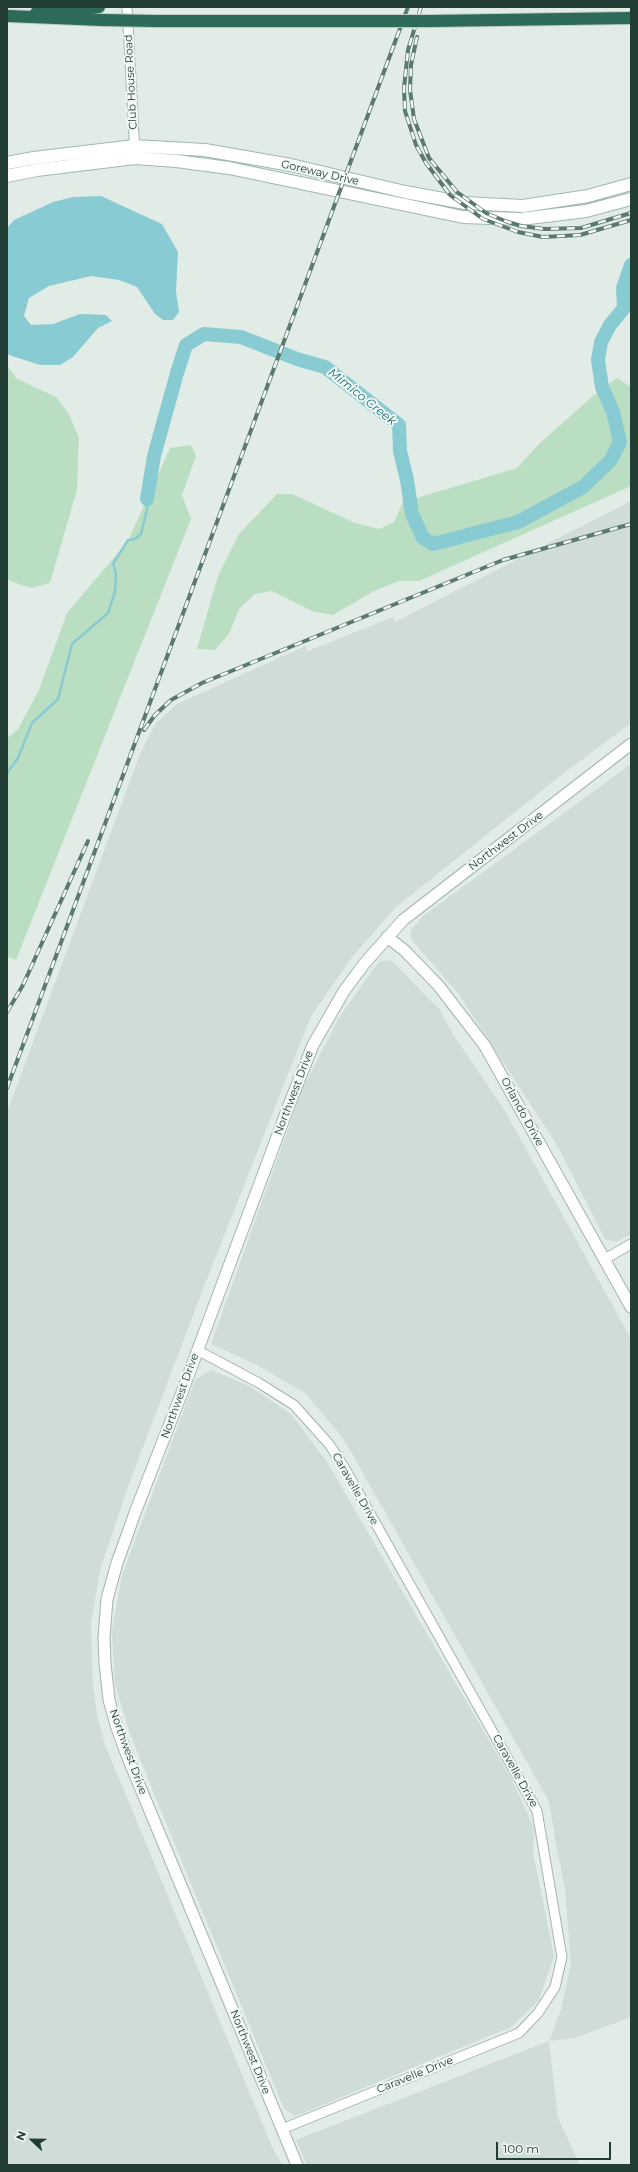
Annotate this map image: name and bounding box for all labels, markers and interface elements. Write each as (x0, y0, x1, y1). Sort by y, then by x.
street label: Club House Road (122, 34, 140, 130)
street label: Goreway Drive (280, 158, 360, 188)
water label: Mimico Creek (325, 365, 399, 429)
street label: Northwest Drive (466, 809, 546, 873)
street label: Northwest Drive (272, 1049, 316, 1137)
street label: Orlando Drive (498, 1075, 546, 1149)
street label: Northwest Drive (158, 1352, 202, 1440)
street label: Caravelle Drive (329, 1451, 381, 1527)
street label: Northwest Drive (106, 1708, 150, 1796)
street label: Caravelle Drive (490, 1732, 540, 1810)
street label: Northwest Drive (227, 2008, 273, 2096)
street label: Caravelle Drive (375, 2054, 455, 2096)
north arrow (12, 2120, 52, 2160)
text: N (13, 2129, 29, 2142)
scale bar (498, 2134, 613, 2160)
text: 100 m (503, 2141, 539, 2156)

